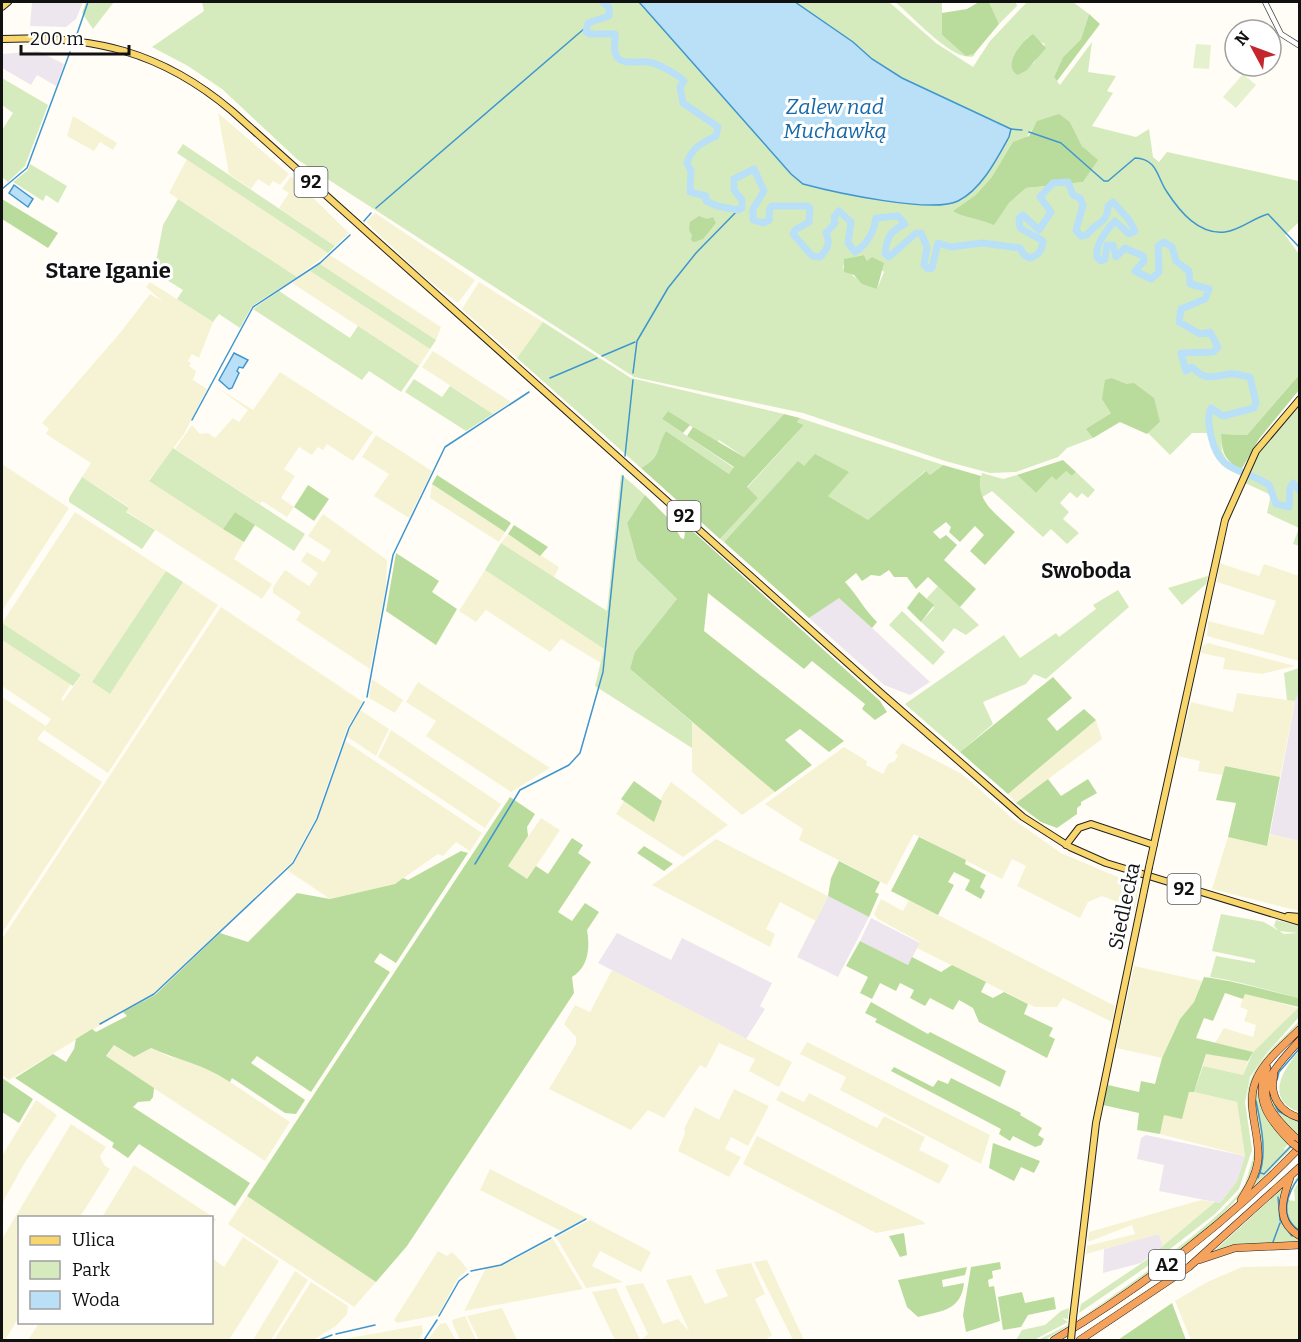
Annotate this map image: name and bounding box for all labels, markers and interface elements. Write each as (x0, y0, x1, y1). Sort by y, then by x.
scale bar (21, 18, 129, 56)
north arrow (1223, 18, 1283, 78)
text: 200 m (30, 28, 84, 50)
text: N (1231, 28, 1253, 49)
water label: Zalew nad Muchawką (783, 94, 887, 144)
road number: 92 (294, 167, 328, 197)
district label: Stare Iganie (45, 257, 171, 284)
road number: 92 (668, 501, 700, 531)
district label: Swoboda (1041, 558, 1131, 584)
street label: Siedlecka (1103, 860, 1145, 952)
road number: 92 (1168, 874, 1200, 904)
legend (18, 1216, 213, 1324)
text: Ulica (72, 1229, 115, 1251)
road number: A2 (1149, 1250, 1185, 1280)
text: Park (72, 1259, 111, 1281)
text: Woda (72, 1289, 120, 1311)

